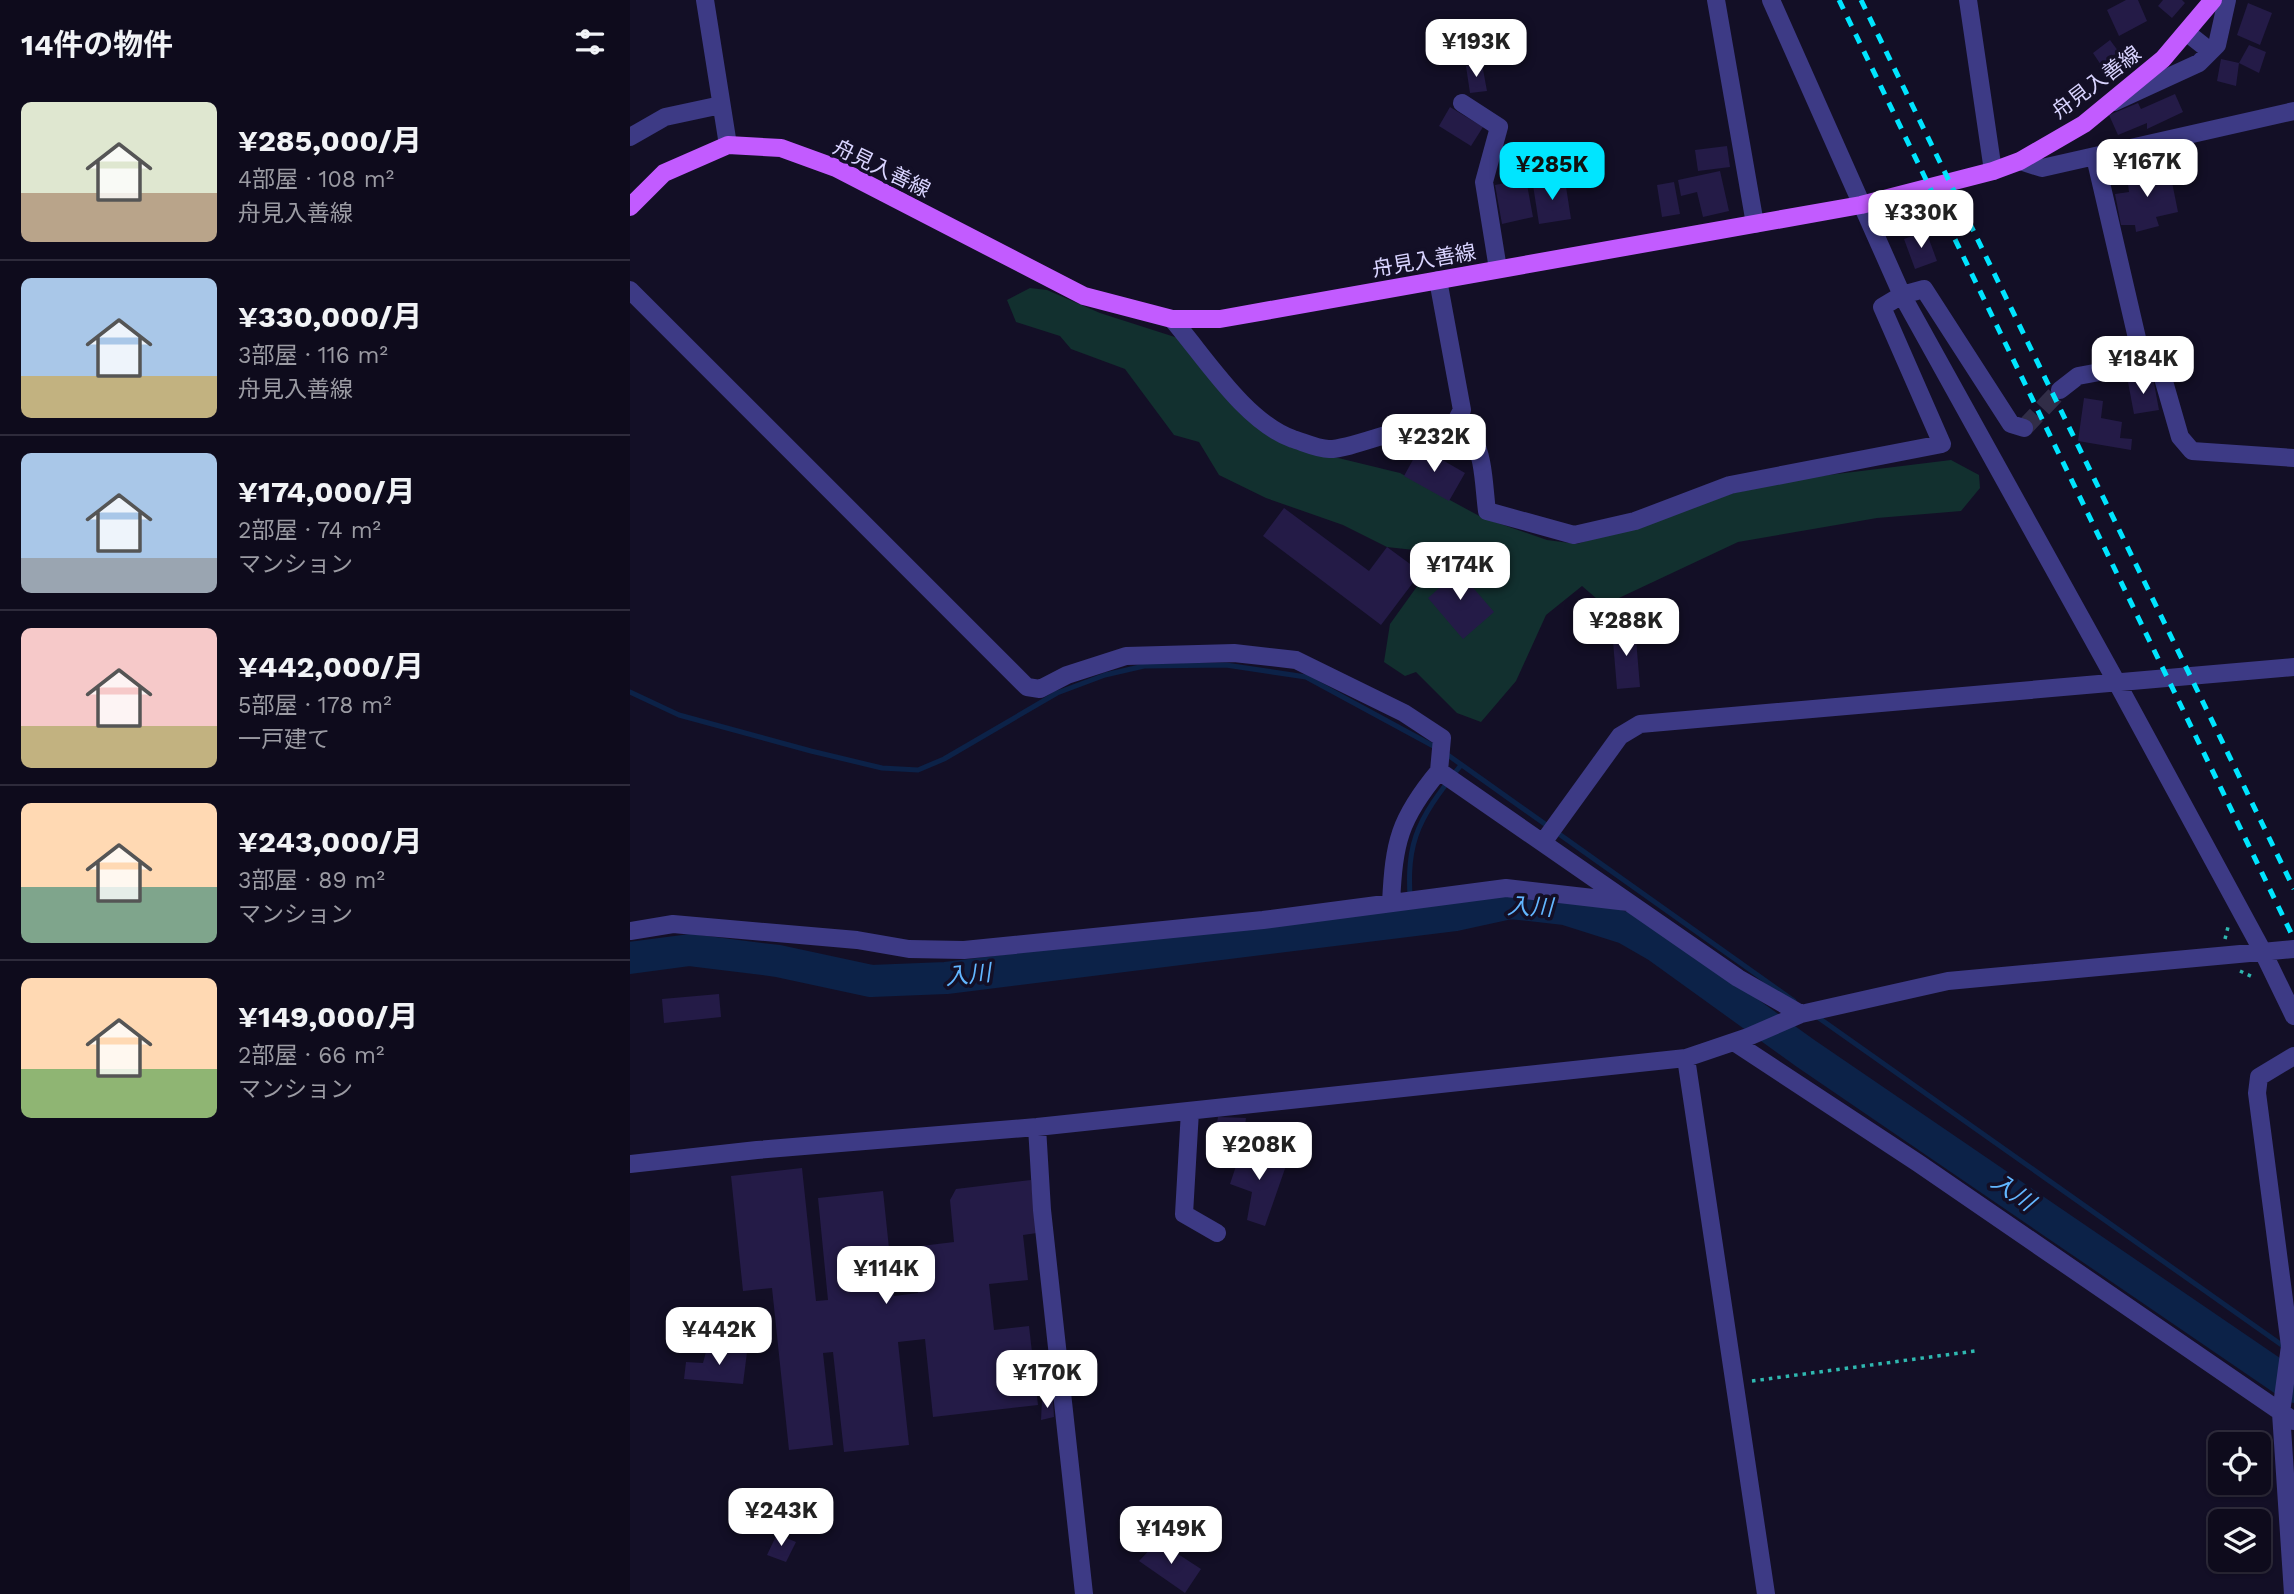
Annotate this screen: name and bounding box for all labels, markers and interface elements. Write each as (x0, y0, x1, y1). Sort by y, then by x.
pin: ¥193K (1427, 20, 1525, 79)
icon: filters (571, 23, 609, 61)
text: 14件の物件 (21, 27, 173, 62)
text: ¥193K (1442, 28, 1510, 55)
street label: 舟見入善線 (2047, 40, 2145, 124)
text: ¥285,000/月 (238, 123, 422, 158)
icon: home (77, 130, 161, 214)
street label: 舟見入善線 (829, 134, 935, 202)
pin: ¥167K (2098, 140, 2196, 199)
pin: ¥285K (1503, 142, 1601, 202)
text: ¥167K (2113, 148, 2181, 175)
text: ¥285K (1516, 151, 1588, 178)
text: 4部屋 · 108 m² (238, 166, 394, 193)
pin: ¥330K (1872, 190, 1970, 250)
text: ¥330K (1884, 199, 1958, 226)
text: 舟見入善線 (238, 200, 353, 227)
street label: 舟見入善線 (1370, 239, 1478, 281)
text: ¥330,000/月 (238, 299, 422, 334)
icon: home (77, 306, 161, 390)
pin: ¥184K (2094, 336, 2192, 396)
text: 3部屋 · 116 m² (238, 342, 388, 369)
text: ¥184K (2108, 345, 2178, 372)
text: 舟見入善線 (238, 376, 353, 403)
pin: ¥232K (1385, 414, 1483, 474)
text: ¥232K (1398, 423, 1470, 450)
text: ¥174,000/月 (238, 474, 416, 509)
icon: home (77, 481, 161, 565)
text: 2部屋 · 74 m² (238, 517, 381, 544)
pin: ¥174K (1411, 542, 1509, 602)
text: マンション (238, 551, 353, 578)
text: ¥174K (1426, 551, 1494, 578)
pin: ¥288K (1577, 598, 1675, 658)
text: ¥288K (1589, 607, 1663, 634)
text: ¥442,000/月 (238, 649, 424, 684)
icon: home (77, 656, 161, 740)
text: 5部屋 · 178 m² (238, 692, 392, 719)
text: 一戸建て (238, 726, 330, 753)
text: ¥243,000/月 (238, 824, 422, 859)
icon: home (77, 831, 161, 915)
text: 3部屋 · 89 m² (238, 867, 385, 894)
water label: 入川 (1507, 893, 1556, 921)
text: マンション (238, 901, 353, 928)
water label: 入川 (944, 959, 995, 991)
text: ¥149,000/月 (238, 999, 418, 1034)
icon: home (77, 1006, 161, 1090)
text: 2部屋 · 66 m² (238, 1042, 384, 1069)
text: マンション (238, 1076, 353, 1103)
pin: ¥208K (1210, 1122, 1308, 1182)
text: ¥208K (1222, 1131, 1296, 1158)
water label: 入川 (1986, 1168, 2042, 1218)
pin: ¥114K (837, 1246, 935, 1306)
text: ¥114K (853, 1255, 919, 1282)
pin: ¥442K (670, 1308, 768, 1367)
text: ¥442K (682, 1316, 756, 1343)
pin: ¥170K (998, 1350, 1096, 1410)
text: ¥170K (1012, 1359, 1082, 1386)
map controls (2208, 1432, 2271, 1572)
button: locate (2208, 1432, 2271, 1495)
pin: ¥243K (732, 1488, 830, 1548)
text: ¥243K (744, 1497, 818, 1524)
pin: ¥149K (1122, 1506, 1220, 1566)
button: layers (2208, 1509, 2271, 1572)
text: ¥149K (1136, 1515, 1206, 1542)

